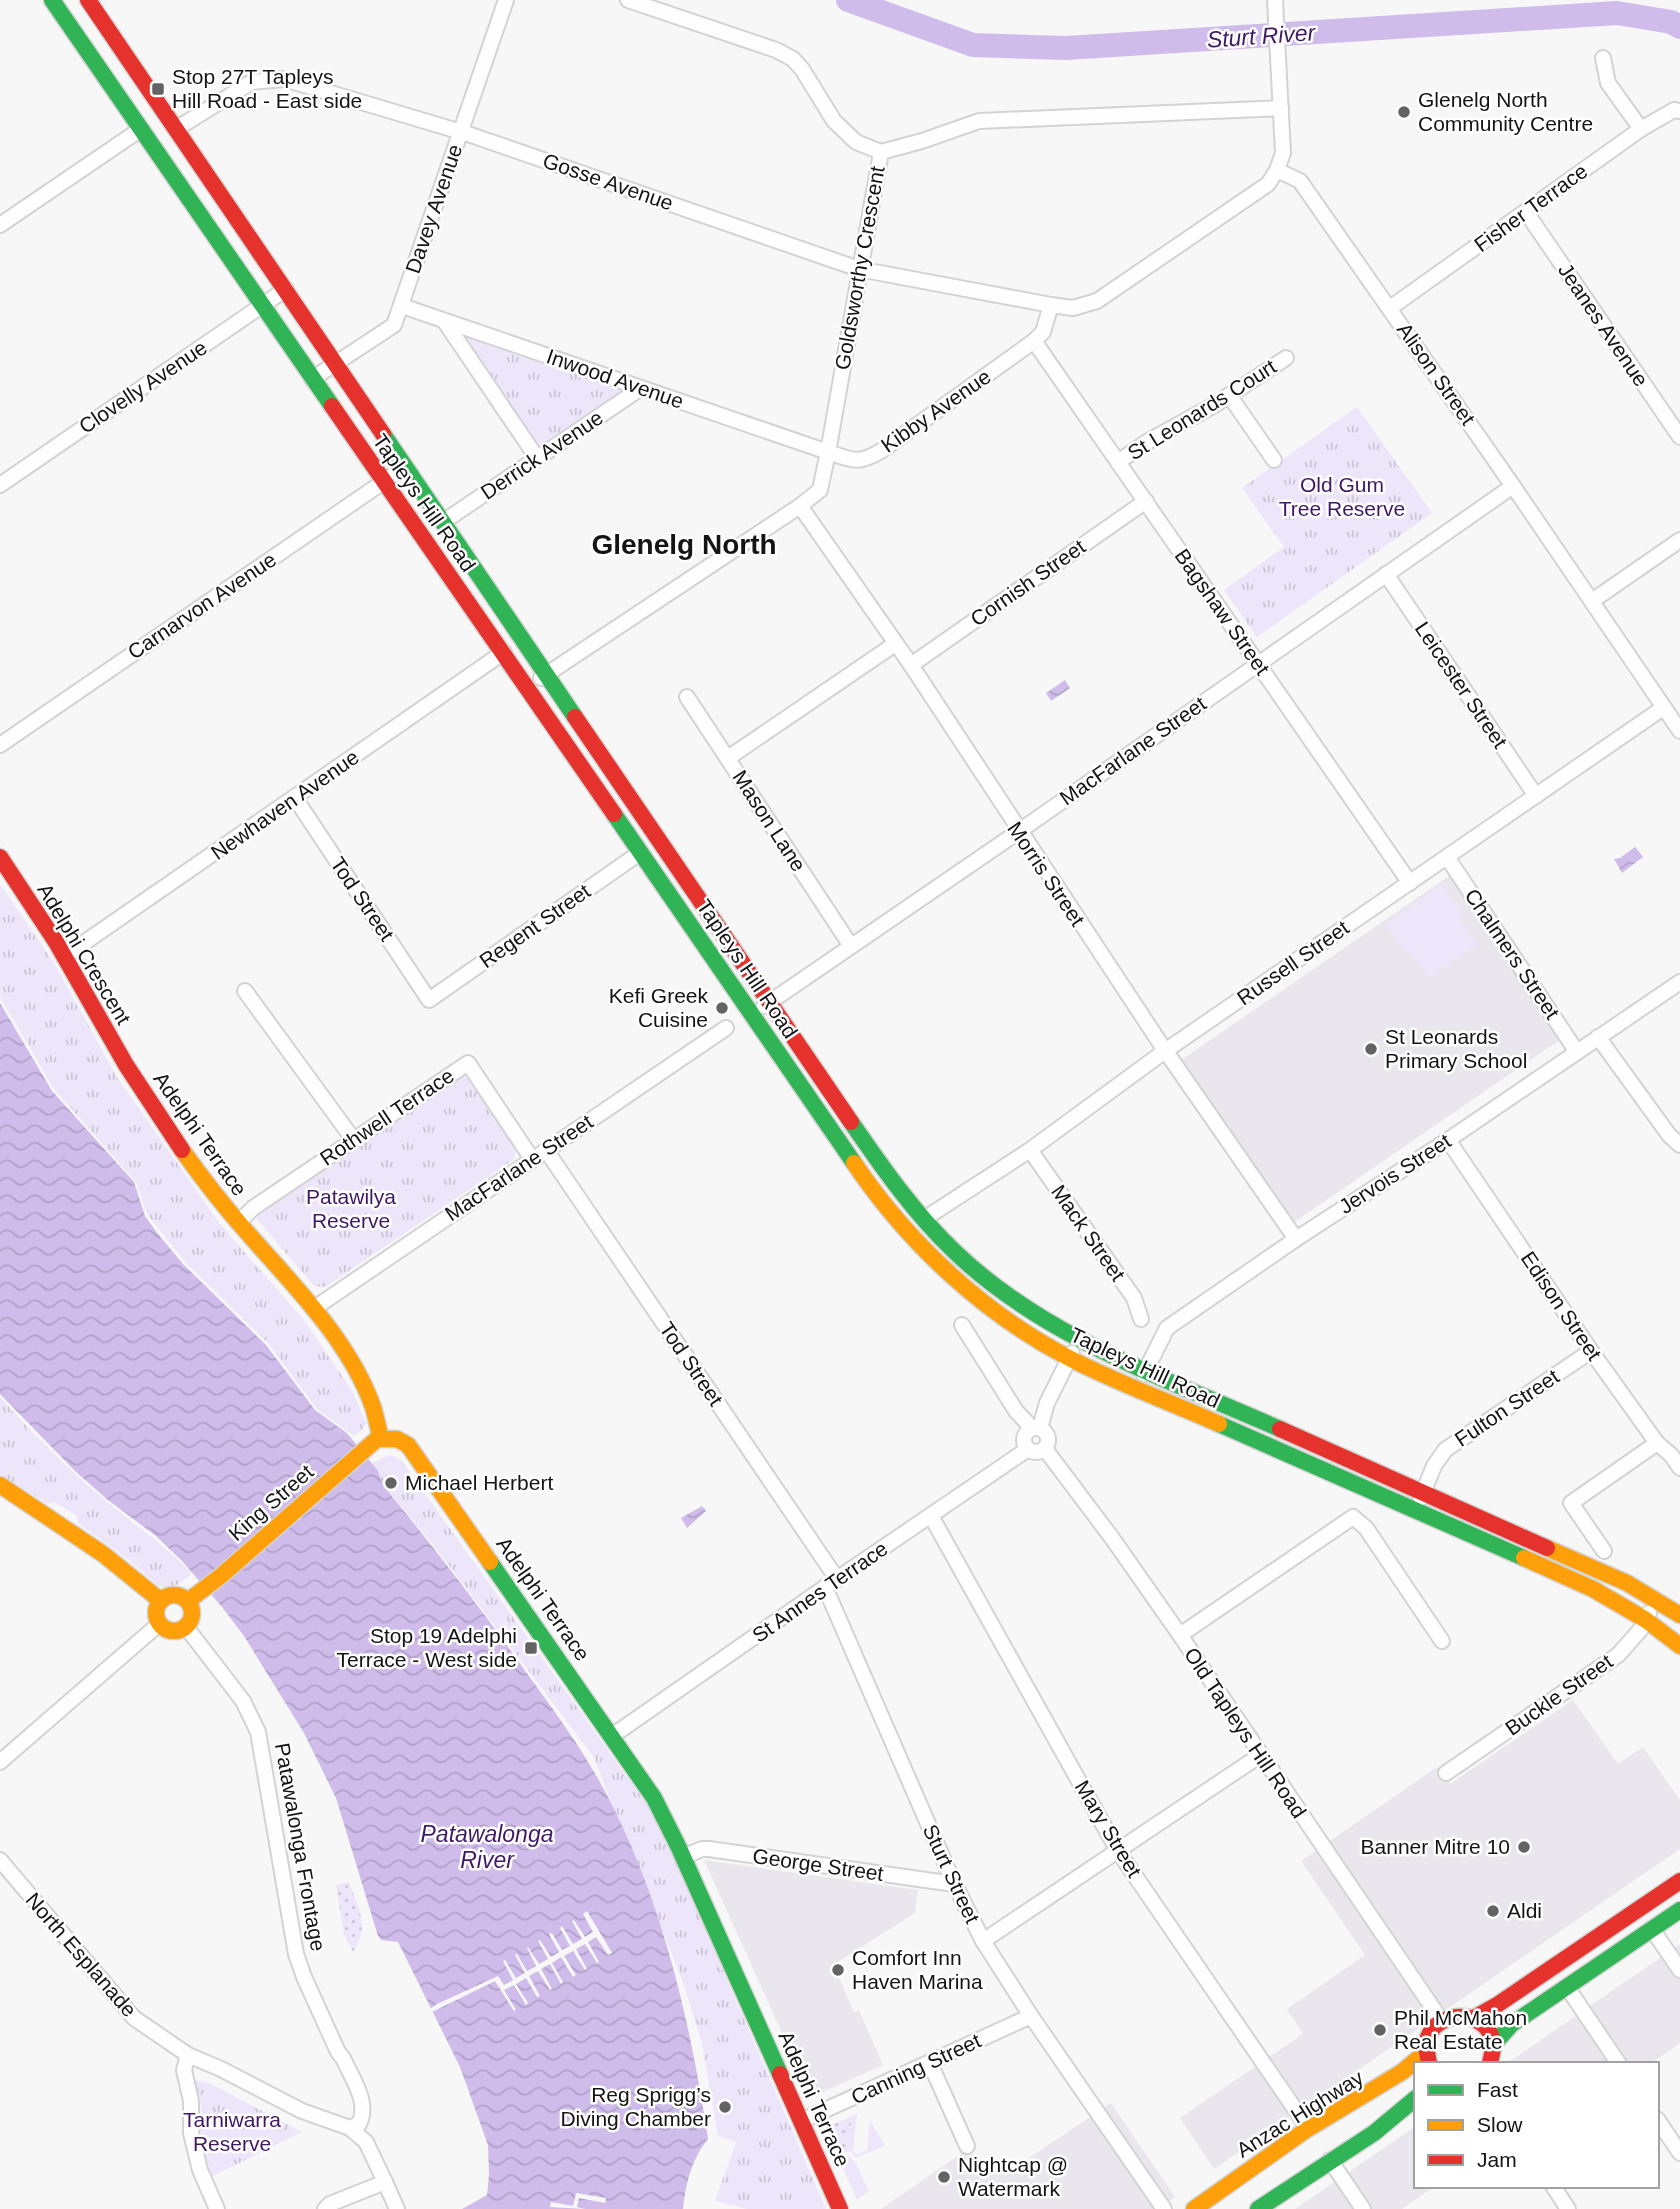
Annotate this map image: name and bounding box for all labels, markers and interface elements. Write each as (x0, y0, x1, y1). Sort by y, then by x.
water label: Sturt River (1206, 19, 1317, 53)
place label: Stop 27T Tapleys Hill Road - East side (172, 65, 362, 112)
marker: Stop 27T Tapleys Hill Road - East side (150, 81, 166, 97)
place label: Glenelg North Community Centre (1418, 88, 1593, 135)
marker: Glenelg North Community Centre (1396, 104, 1412, 120)
street label: Davey Avenue (401, 141, 466, 276)
street label: Gosse Avenue (540, 148, 676, 215)
street label: Fisher Terrace (1470, 159, 1592, 256)
street label: Goldsworthy Crescent (830, 164, 889, 372)
street label: Jeanes Avenue (1554, 259, 1653, 391)
street label: Alison Street (1393, 318, 1480, 429)
street label: Clovelly Avenue (75, 335, 211, 438)
street label: Inwood Avenue (544, 344, 687, 413)
street label: St Leonards Court (1123, 355, 1280, 464)
street label: Kibby Avenue (877, 364, 995, 457)
street label: Derrick Avenue (476, 405, 607, 504)
street label: Tapleys Hill Road (368, 430, 480, 576)
park label: Old Gum Tree Reserve (1279, 473, 1405, 520)
district label: Glenelg North (591, 529, 777, 560)
street label: Cornish Street (966, 535, 1089, 631)
street label: Bagshaw Street (1170, 544, 1274, 679)
street label: Carnarvon Avenue (123, 548, 280, 664)
street label: Leicester Street (1411, 617, 1512, 752)
street label: MacFarlane Street (1055, 692, 1210, 810)
street label: Newhaven Avenue (207, 745, 363, 864)
street label: Mason Lane (728, 766, 811, 875)
street label: Morris Street (1003, 817, 1090, 930)
street label: Tod Street (326, 853, 399, 945)
street label: Adelphi Crescent (33, 879, 136, 1028)
street label: Regent Street (475, 879, 595, 972)
street label: Chalmers Street (1460, 884, 1564, 1023)
street label: Tapleys Hill Road (693, 895, 802, 1042)
street label: Russell Street (1233, 916, 1353, 1009)
place label: Kefi Greek Cuisine (609, 984, 708, 1031)
marker: Kefi Greek Cuisine (714, 1000, 730, 1016)
place label: St Leonards Primary School (1385, 1025, 1527, 1072)
marker: St Leonards Primary School (1363, 1041, 1379, 1057)
street label: Rothwell Terrace (316, 1063, 458, 1170)
street label: Adelphi Terrace (149, 1068, 252, 1200)
street label: MacFarlane Street (441, 1110, 597, 1225)
street label: Jervois Street (1335, 1129, 1455, 1218)
street label: Mack Street (1047, 1180, 1130, 1285)
park label: Patawilya Reserve (306, 1185, 396, 1232)
street label: Edison Street (1517, 1247, 1606, 1365)
street label: Tod Street (655, 1318, 728, 1410)
street label: Tapleys Hill Road (1067, 1323, 1224, 1412)
street label: Fulton Street (1450, 1364, 1563, 1451)
street label: King Street (224, 1460, 318, 1545)
place label: Michael Herbert (405, 1471, 553, 1494)
marker: Michael Herbert (383, 1475, 399, 1491)
street label: Adelphi Terrace (492, 1533, 595, 1665)
street label: St Annes Terrace (748, 1536, 892, 1647)
place label: Stop 19 Adelphi Terrace - West side (337, 1624, 517, 1671)
marker: Stop 19 Adelphi Terrace - West side (523, 1640, 539, 1656)
street label: Old Tapleys Hill Road (1180, 1643, 1311, 1822)
street label: Buckle Street (1501, 1649, 1617, 1740)
street label: Patawalonga Frontage (271, 1741, 330, 1953)
street label: Mary Street (1071, 1776, 1146, 1881)
water label: Patawalonga River (421, 1821, 554, 1873)
street label: Sturt Street (919, 1821, 984, 1927)
place label: Banner Mitre 10 (1361, 1835, 1510, 1858)
marker: Banner Mitre 10 (1516, 1839, 1532, 1855)
street label: George Street (751, 1844, 885, 1885)
street label: North Esplanade (21, 1888, 141, 2021)
place label: Aldi (1507, 1899, 1542, 1922)
marker: Aldi (1485, 1903, 1501, 1919)
place label: Comfort Inn Haven Marina (852, 1946, 983, 1993)
marker: Comfort Inn Haven Marina (830, 1962, 846, 1978)
place label: Phil McMahon Real Estate (1394, 2006, 1527, 2053)
marker: Phil McMahon Real Estate (1372, 2022, 1388, 2038)
street label: Adelphi Terrace (774, 2028, 855, 2170)
street label: Canning Street (847, 2028, 984, 2109)
legend (1414, 2062, 1659, 2188)
street label: Anzac Highway (1232, 2065, 1368, 2162)
text: Fast (1477, 2078, 1518, 2101)
place label: Reg Sprigg’s Diving Chamber (560, 2083, 711, 2130)
marker: Reg Sprigg’s Diving Chamber (717, 2099, 733, 2115)
park label: Tarniwarra Reserve (183, 2108, 281, 2155)
text: Slow (1477, 2113, 1523, 2136)
text: Jam (1477, 2148, 1517, 2171)
place label: Nightcap @ Watermark (958, 2153, 1068, 2200)
marker: Nightcap @ Watermark (936, 2169, 952, 2185)

